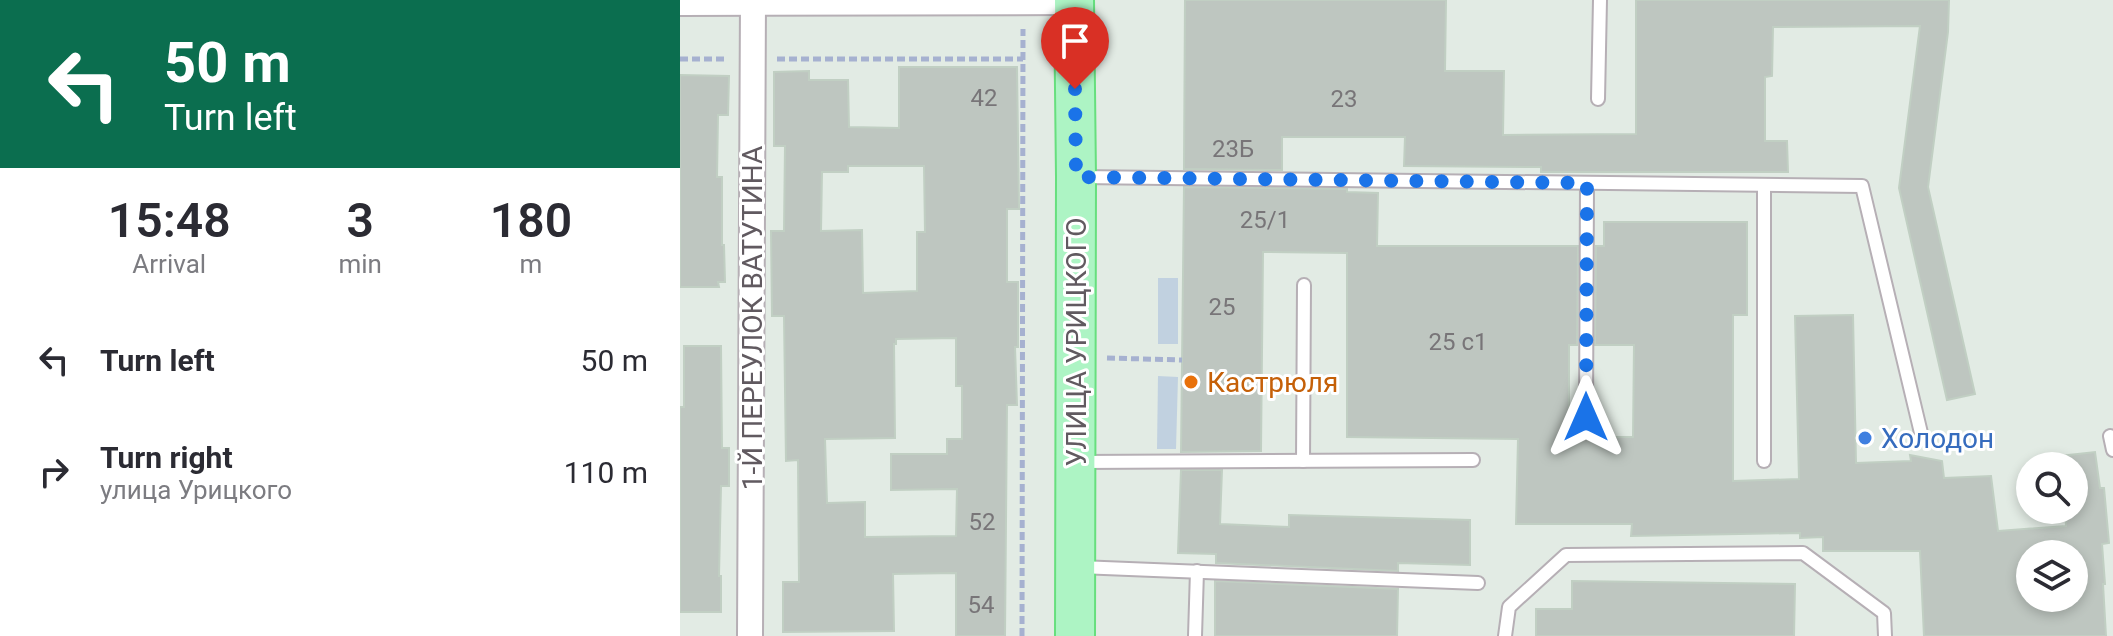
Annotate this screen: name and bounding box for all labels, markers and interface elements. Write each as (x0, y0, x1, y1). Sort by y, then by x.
pin (1041, 7, 1109, 89)
icon: arrive (1053, 19, 1097, 63)
text: 50 m (164, 30, 291, 96)
icon: left (32, 32, 136, 136)
house number: 42 (971, 84, 997, 112)
house number: 23 (1331, 85, 1357, 113)
text: Turn left (164, 97, 297, 139)
house number: 23Б (1212, 135, 1254, 163)
street label: 1-Й ПЕРЕУЛОК ВАТУТИНА (736, 146, 769, 490)
text: 15:48 (108, 192, 231, 249)
text: 3 (347, 192, 374, 249)
text: 180 (490, 192, 572, 249)
house number: 25/1 (1240, 206, 1290, 234)
street label: УЛИЦА УРИЦКОГО (1060, 217, 1093, 467)
text: Arrival (132, 249, 206, 279)
text: min (338, 249, 382, 279)
text: m (520, 249, 542, 279)
house number: 25 (1209, 293, 1235, 321)
house number: 25 с1 (1429, 328, 1487, 356)
icon: left (32, 338, 76, 382)
text: Turn left (100, 343, 215, 378)
text: 50 m (581, 343, 648, 378)
place label: Кастрюля (1207, 366, 1338, 399)
marker: Кастрюля (1182, 373, 1200, 391)
position arrow (1544, 375, 1628, 459)
place label: Холодон (1881, 422, 1994, 455)
marker: Холодон (1856, 429, 1874, 447)
text: Turn right (100, 440, 233, 475)
icon: right (32, 450, 76, 494)
map controls (2016, 452, 2088, 612)
button: search (2016, 452, 2088, 524)
text: 110 m (564, 455, 648, 490)
text: улица Урицкого (100, 475, 292, 505)
house number: 52 (969, 508, 995, 536)
button: layers (2016, 540, 2088, 612)
house number: 54 (968, 591, 994, 619)

